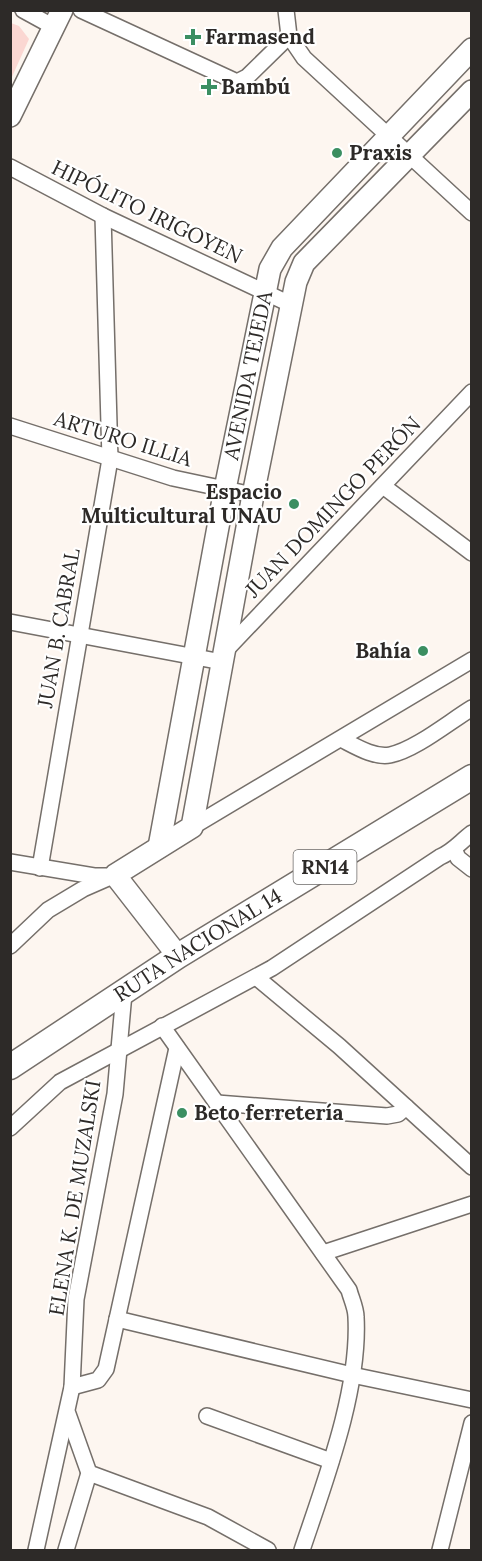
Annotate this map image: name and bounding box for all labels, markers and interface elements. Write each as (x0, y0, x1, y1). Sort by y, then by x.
place label: Farmasend (205, 23, 315, 50)
marker: Farmasend (186, 30, 200, 44)
place label: Bambú (221, 73, 290, 100)
marker: Bambú (202, 80, 216, 94)
place label: Praxis (349, 139, 412, 166)
marker: Praxis (330, 146, 344, 160)
street label: HIPÓLITO IRIGOYEN (47, 154, 247, 269)
street label: AVENIDA TEJEDA (217, 287, 278, 463)
street label: ARTURO ILLIA (50, 404, 196, 473)
street label: JUAN DOMINGO PERÓN (238, 410, 426, 604)
place label: Espacio Multicultural UNAU (81, 478, 282, 529)
marker: Espacio Multicultural UNAU (287, 497, 301, 511)
street label: JUAN B. CABRAL (31, 546, 86, 711)
place label: Bahía (355, 637, 411, 664)
marker: Bahía (416, 644, 430, 658)
road number: RN14 (294, 850, 356, 884)
street label: RUTA NACIONAL 14 (108, 882, 287, 1008)
street label: ELENA K. DE MUZALSKI (43, 1078, 106, 1318)
place label: Beto ferretería (194, 1099, 343, 1126)
marker: Beto ferretería (175, 1106, 189, 1120)

